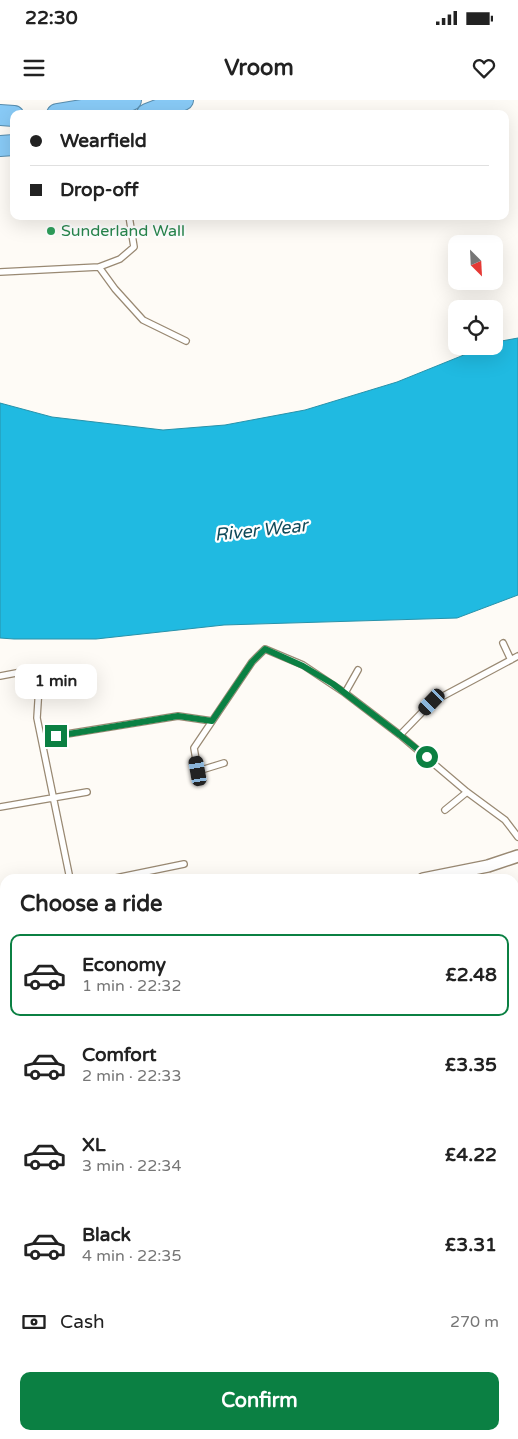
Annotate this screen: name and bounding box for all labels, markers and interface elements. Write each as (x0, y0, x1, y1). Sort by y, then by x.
text: 22:30 (25, 7, 78, 29)
icon: menu (20, 54, 48, 82)
icon: heart (470, 54, 498, 82)
text: Vroom (224, 55, 294, 81)
text: Wearfield (60, 130, 147, 152)
text: Drop-off (60, 179, 139, 201)
place label: Sunderland Wall (61, 221, 185, 241)
marker: Sunderland Wall (45, 225, 57, 237)
north arrow (448, 235, 502, 290)
map controls (448, 235, 503, 355)
button: locate (448, 300, 503, 355)
water label: River Wear (214, 514, 311, 546)
callout: 1 min (15, 664, 97, 698)
text: 1 min (35, 671, 77, 691)
car (416, 686, 447, 718)
route end (45, 725, 67, 747)
route start (416, 746, 438, 768)
car (188, 755, 207, 787)
text: Choose a ride (20, 891, 163, 917)
icon: car (22, 953, 67, 998)
text: Economy (82, 954, 166, 976)
text: £2.48 (445, 964, 497, 986)
text: 1 min · 22:32 (82, 976, 181, 996)
icon: car (22, 1043, 67, 1088)
text: Comfort (82, 1044, 156, 1066)
text: £3.35 (445, 1054, 497, 1076)
text: 2 min · 22:33 (82, 1066, 181, 1086)
icon: car (22, 1133, 67, 1178)
text: XL (82, 1134, 106, 1156)
text: £4.22 (445, 1144, 497, 1166)
text: 3 min · 22:34 (82, 1156, 181, 1176)
icon: car (22, 1223, 67, 1268)
text: Black (82, 1224, 131, 1246)
text: £3.31 (445, 1234, 497, 1256)
text: 4 min · 22:35 (82, 1246, 181, 1266)
icon: cash (20, 1308, 48, 1336)
text: Cash (60, 1311, 105, 1333)
text: 270 m (450, 1312, 499, 1332)
button: Confirm (20, 1372, 499, 1430)

